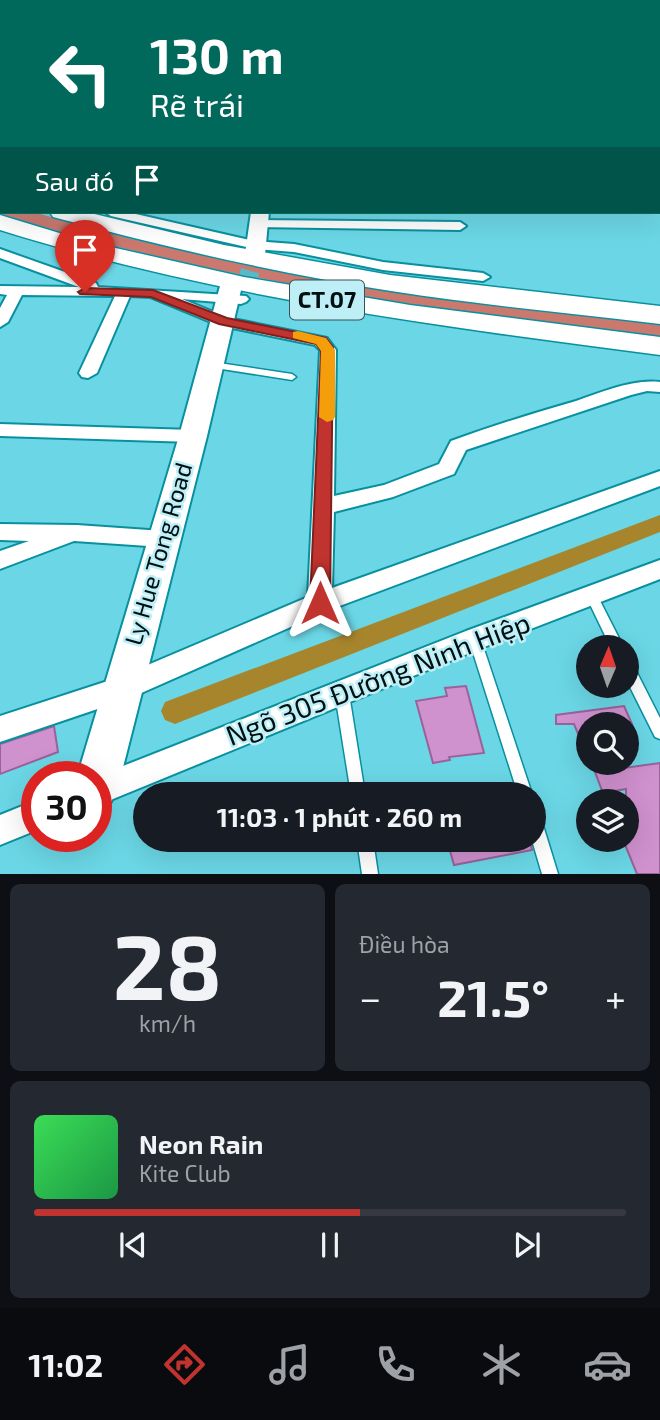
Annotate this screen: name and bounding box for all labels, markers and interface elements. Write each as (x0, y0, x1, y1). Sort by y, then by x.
text: 130 m (150, 25, 284, 84)
icon: left (35, 28, 126, 119)
text: Rẽ trái (150, 85, 244, 123)
icon: arrive (128, 161, 166, 199)
text: Sau đó (35, 165, 114, 196)
pin (55, 220, 115, 292)
icon: arrive (66, 231, 104, 269)
road number: CT.07 (290, 280, 364, 320)
street label: Ly Hue Tong Road (118, 459, 197, 648)
position arrow (283, 566, 357, 640)
street label: Ngõ 305 Đường Ninh Hiệp (221, 604, 535, 752)
north arrow (576, 635, 639, 698)
map controls (576, 635, 639, 852)
button: search (576, 712, 639, 775)
speed limit sign: 30 (21, 761, 112, 852)
button: layers (576, 789, 639, 852)
text: 11:03 · 1 phút · 260 m (217, 801, 462, 832)
text: 28 (113, 909, 222, 1018)
text: Điều hòa (359, 930, 450, 958)
text: 21.5° (437, 965, 549, 1027)
text: − (359, 974, 381, 1020)
text: + (605, 974, 626, 1020)
text: km/h (139, 1009, 196, 1037)
text: Neon Rain (139, 1128, 263, 1159)
text: Kite Club (139, 1159, 231, 1187)
icon: previous (114, 1226, 152, 1264)
icon: pause (311, 1226, 349, 1264)
icon: next (508, 1226, 546, 1264)
icon: directions (160, 1340, 209, 1389)
icon: music (265, 1340, 314, 1389)
icon: phone (371, 1340, 420, 1389)
icon: climate (477, 1340, 526, 1389)
icon: car (583, 1340, 632, 1389)
text: 11:02 (28, 1345, 103, 1383)

